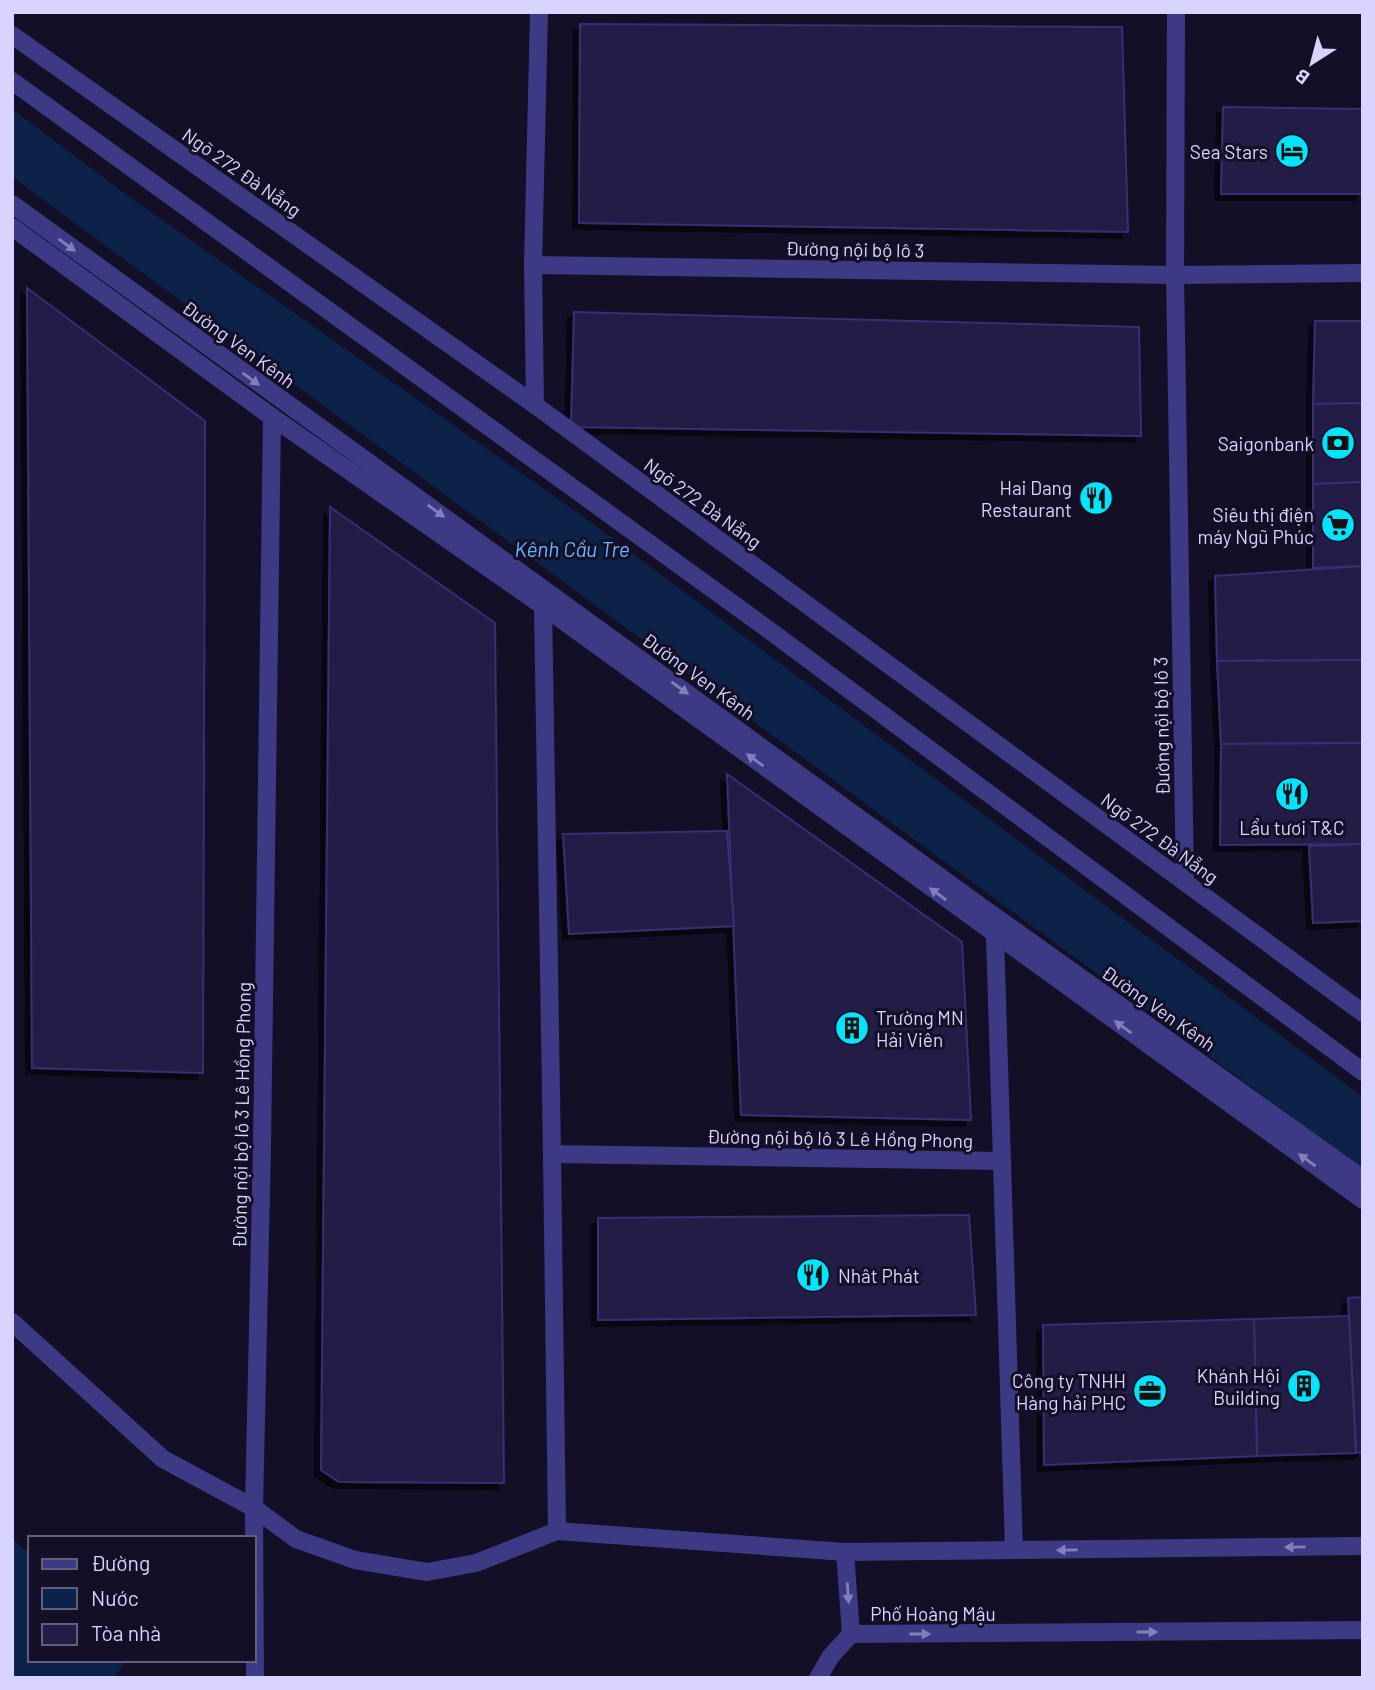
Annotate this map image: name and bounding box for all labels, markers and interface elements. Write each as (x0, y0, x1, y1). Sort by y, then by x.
north arrow (1277, 28, 1347, 98)
text: B (1290, 64, 1313, 90)
street label: Ngõ 272 Đà Nẵng (178, 123, 306, 221)
hotel icon: Sea Stars (1273, 132, 1311, 170)
place label: Sea Stars (1190, 140, 1268, 163)
street label: Đường nội bộ lô 3 (785, 236, 925, 262)
one-way arrow (58, 237, 76, 251)
street label: Đường Ven Kênh (178, 295, 300, 393)
one-way arrow (242, 371, 260, 385)
bank icon: Saigonbank (1319, 424, 1357, 462)
place label: Saigonbank (1218, 432, 1314, 455)
street label: Ngõ 272 Đà Nẵng (640, 453, 766, 553)
place label: Hai Dang Restaurant (981, 476, 1072, 521)
restaurant icon: Hai Dang Restaurant (1077, 479, 1115, 517)
place label: Siêu thị điện máy Ngũ Phúc (1198, 503, 1314, 548)
one-way arrow (427, 504, 445, 518)
supermarket icon: Siêu thị điện máy Ngũ Phúc (1319, 506, 1357, 544)
water label: Kênh Cầu Tre (514, 536, 630, 561)
street label: Đường Ven Kênh (638, 627, 760, 725)
street label: Đường nội bộ lô 3 (1148, 656, 1174, 796)
one-way arrow (671, 681, 689, 695)
one-way arrow (746, 753, 764, 767)
restaurant icon: Lẩu tươi T&C (1273, 775, 1311, 813)
street label: Ngõ 272 Đà Nẵng (1097, 788, 1223, 888)
place label: Lẩu tươi T&C (1239, 816, 1345, 839)
one-way arrow (929, 887, 948, 901)
street label: Đường Ven Kênh (1098, 960, 1220, 1056)
street label: Đường nội bộ lô 3 Lê Hồng Phong (227, 982, 255, 1248)
place label: Trường MN Hải Viên (876, 1006, 964, 1051)
building icon: Trường MN Hải Viên (833, 1009, 871, 1047)
one-way arrow (1114, 1021, 1132, 1035)
street label: Đường nội bộ lô 3 Lê Hồng Phong (707, 1124, 973, 1152)
one-way arrow (1298, 1154, 1316, 1168)
restaurant icon: Nhât Phát (794, 1256, 832, 1294)
place label: Nhât Phát (838, 1264, 920, 1287)
place label: Khánh Hội Building (1197, 1364, 1280, 1409)
building icon: Khánh Hội Building (1285, 1367, 1323, 1405)
place label: Công ty TNHH Hàng hải PHC (1012, 1369, 1126, 1414)
office icon: Công ty TNHH Hàng hải PHC (1131, 1372, 1169, 1410)
legend (28, 1536, 256, 1662)
one-way arrow (1283, 1541, 1305, 1553)
one-way arrow (1056, 1544, 1078, 1555)
text: Đường (91, 1550, 150, 1575)
one-way arrow (843, 1582, 854, 1604)
text: Nước (91, 1585, 139, 1610)
street label: Phố Hoàng Mậu (870, 1602, 996, 1625)
text: Tòa nhà (91, 1620, 161, 1645)
one-way arrow (1136, 1626, 1158, 1638)
one-way arrow (909, 1628, 931, 1640)

